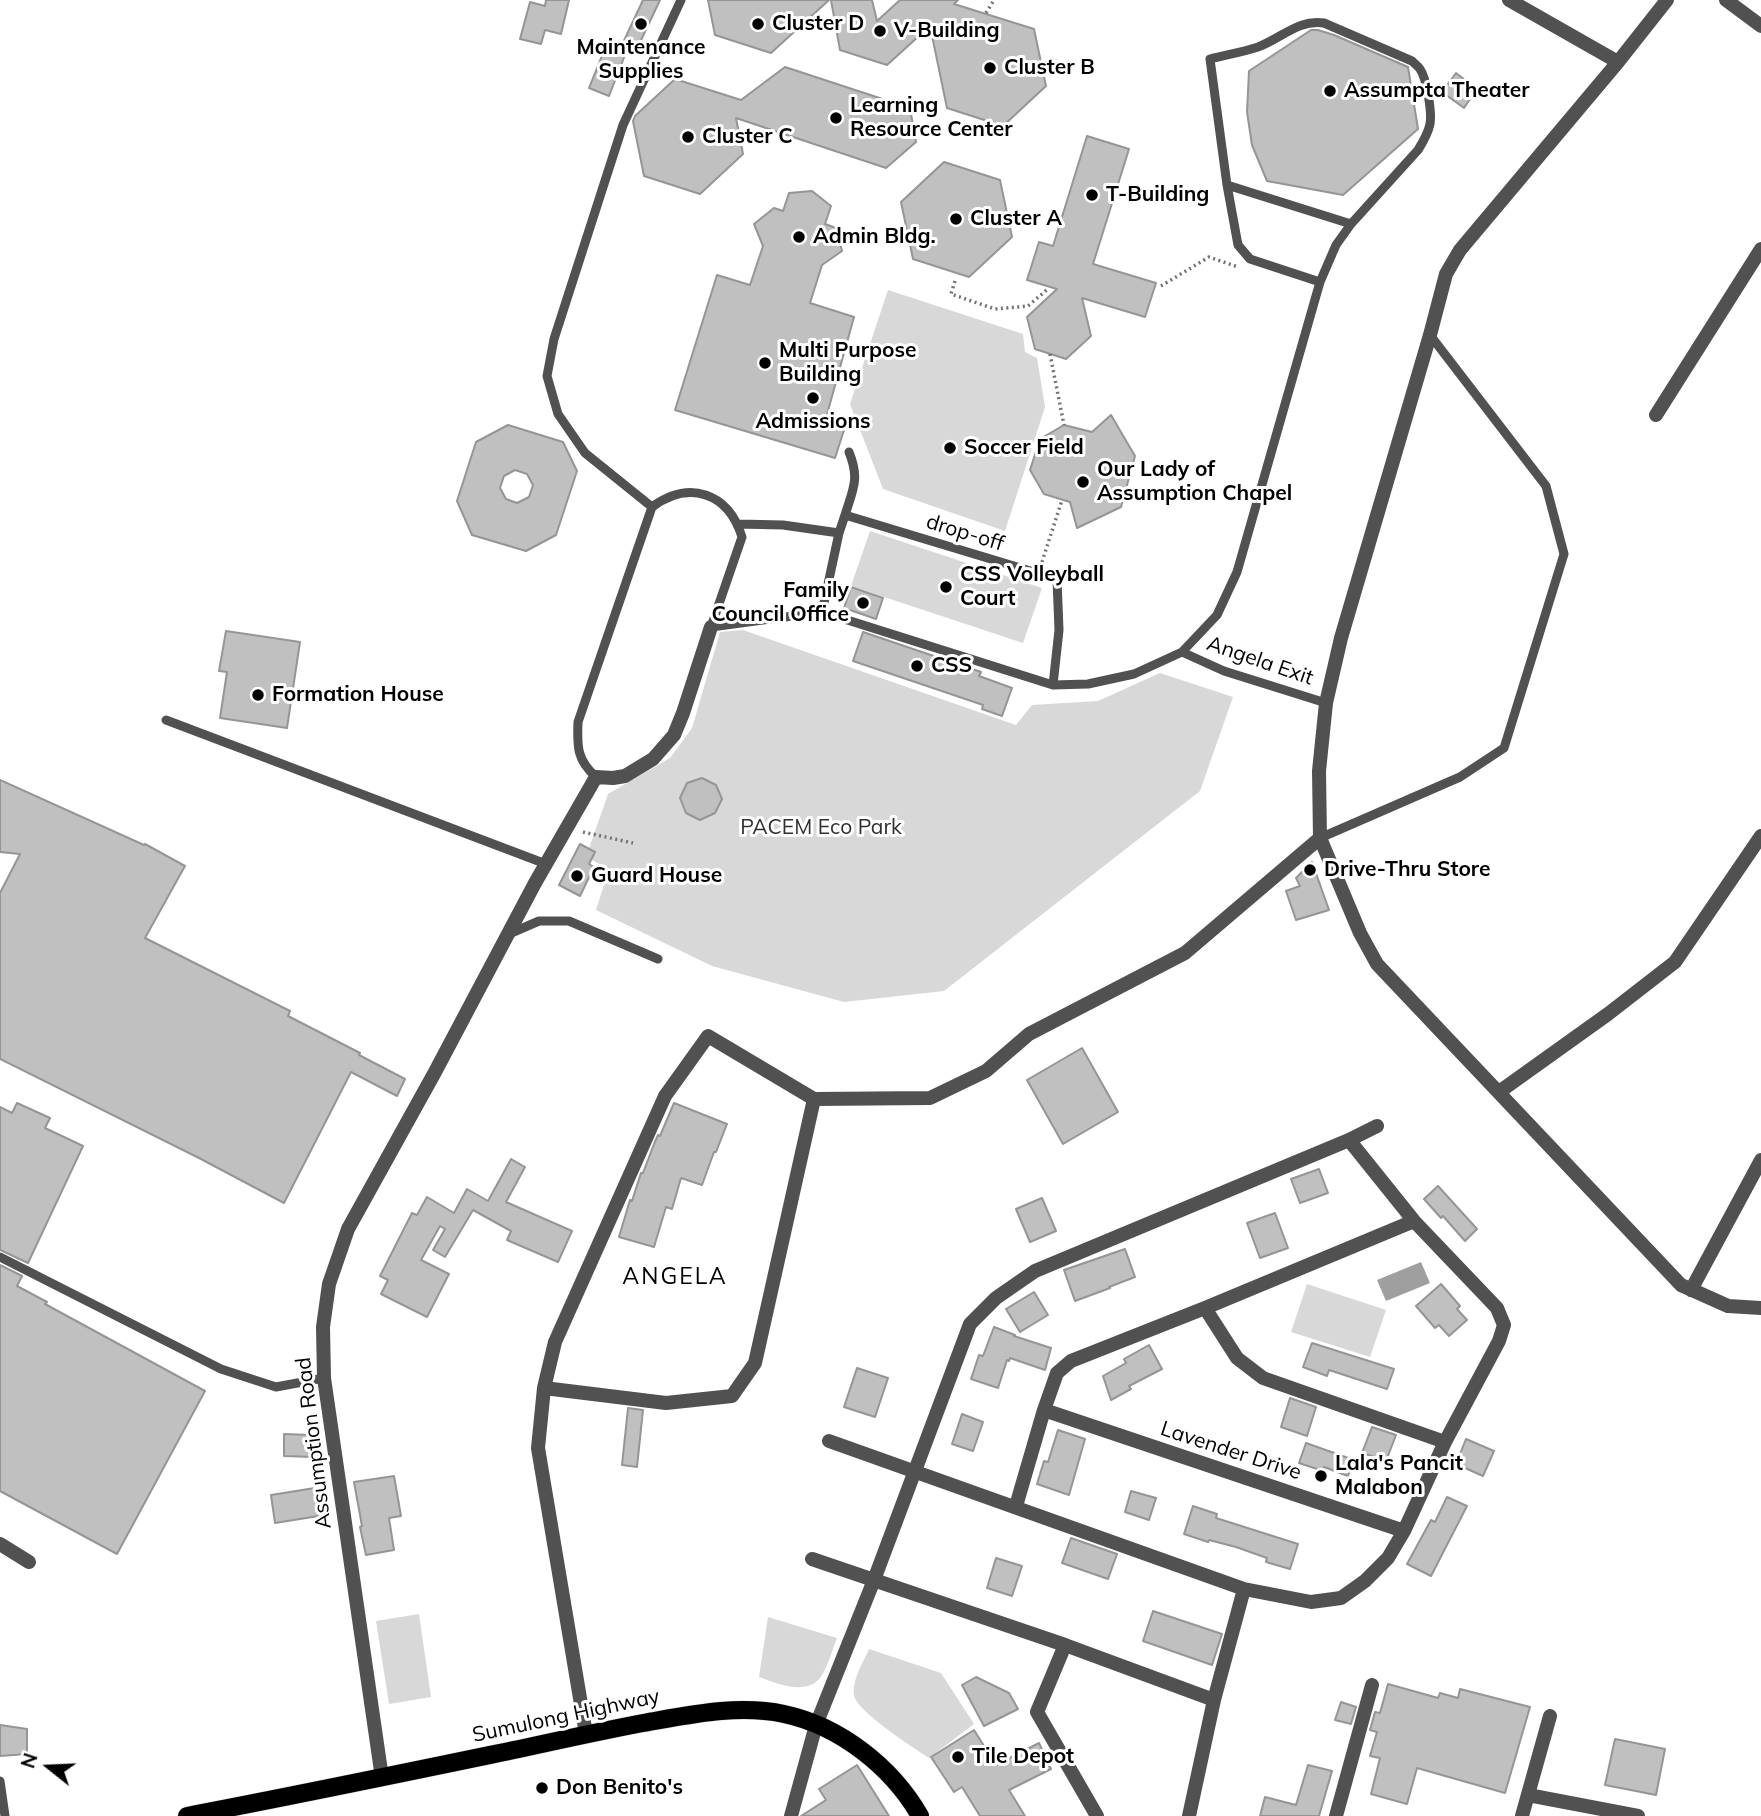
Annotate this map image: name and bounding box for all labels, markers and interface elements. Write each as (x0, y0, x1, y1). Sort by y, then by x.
place label: Cluster D (772, 11, 864, 37)
marker: Maintenance Supplies (633, 16, 649, 32)
marker: Cluster D (750, 16, 766, 32)
place label: V-Building (894, 18, 999, 44)
marker: V-Building (872, 23, 888, 39)
place label: Maintenance Supplies (576, 35, 706, 85)
place label: Cluster B (1004, 55, 1095, 81)
marker: Cluster B (982, 60, 998, 76)
place label: Assumpta Theater (1344, 78, 1529, 104)
marker: Assumpta Theater (1322, 83, 1338, 99)
place label: Learning Resource Center (850, 93, 1013, 143)
marker: Learning Resource Center (828, 110, 844, 126)
place label: Cluster C (702, 124, 793, 150)
marker: Cluster C (680, 129, 696, 145)
place label: T-Building (1106, 182, 1209, 208)
marker: T-Building (1084, 187, 1100, 203)
place label: Cluster A (970, 206, 1062, 232)
marker: Cluster A (948, 211, 964, 227)
place label: Admin Bldg. (813, 224, 936, 250)
marker: Admin Bldg. (791, 229, 807, 245)
place label: Multi Purpose Building (779, 338, 917, 388)
marker: Multi Purpose Building (757, 355, 773, 371)
marker: Admissions (805, 390, 821, 406)
place label: Admissions (755, 409, 871, 435)
place label: Soccer Field (964, 435, 1084, 461)
marker: Soccer Field (942, 440, 958, 456)
place label: Our Lady of Assumption Chapel (1097, 457, 1292, 507)
marker: Our Lady of Assumption Chapel (1075, 474, 1091, 490)
street label: drop-off (923, 509, 1007, 557)
place label: CSS Volleyball Court (960, 562, 1104, 612)
place label: Family Council Office (712, 578, 849, 628)
marker: CSS Volleyball Court (938, 579, 954, 595)
marker: Family Council Office (855, 595, 871, 611)
street label: Angela Exit (1203, 631, 1317, 691)
place label: CSS (931, 653, 972, 679)
marker: CSS (909, 658, 925, 674)
place label: Formation House (272, 682, 444, 708)
marker: Formation House (250, 687, 266, 703)
park label: PACEM Eco Park (740, 815, 902, 841)
place label: Drive-Thru Store (1324, 857, 1490, 883)
marker: Drive-Thru Store (1302, 862, 1318, 878)
place label: Guard House (591, 863, 722, 889)
marker: Guard House (569, 868, 585, 884)
district label: ANGELA (623, 1263, 727, 1291)
street label: Assumption Road (291, 1356, 337, 1530)
street label: Lavender Drive (1157, 1416, 1305, 1486)
place label: Lala's Pancit Malabon (1335, 1451, 1463, 1501)
marker: Lala's Pancit Malabon (1313, 1468, 1329, 1484)
street label: Sumulong Highway (470, 1684, 662, 1748)
north arrow (14, 1732, 84, 1802)
place label: Tile Depot (972, 1744, 1074, 1770)
marker: Tile Depot (950, 1749, 966, 1765)
text: N (15, 1750, 43, 1771)
place label: Don Benito's (556, 1775, 683, 1801)
marker: Don Benito's (534, 1780, 550, 1796)

